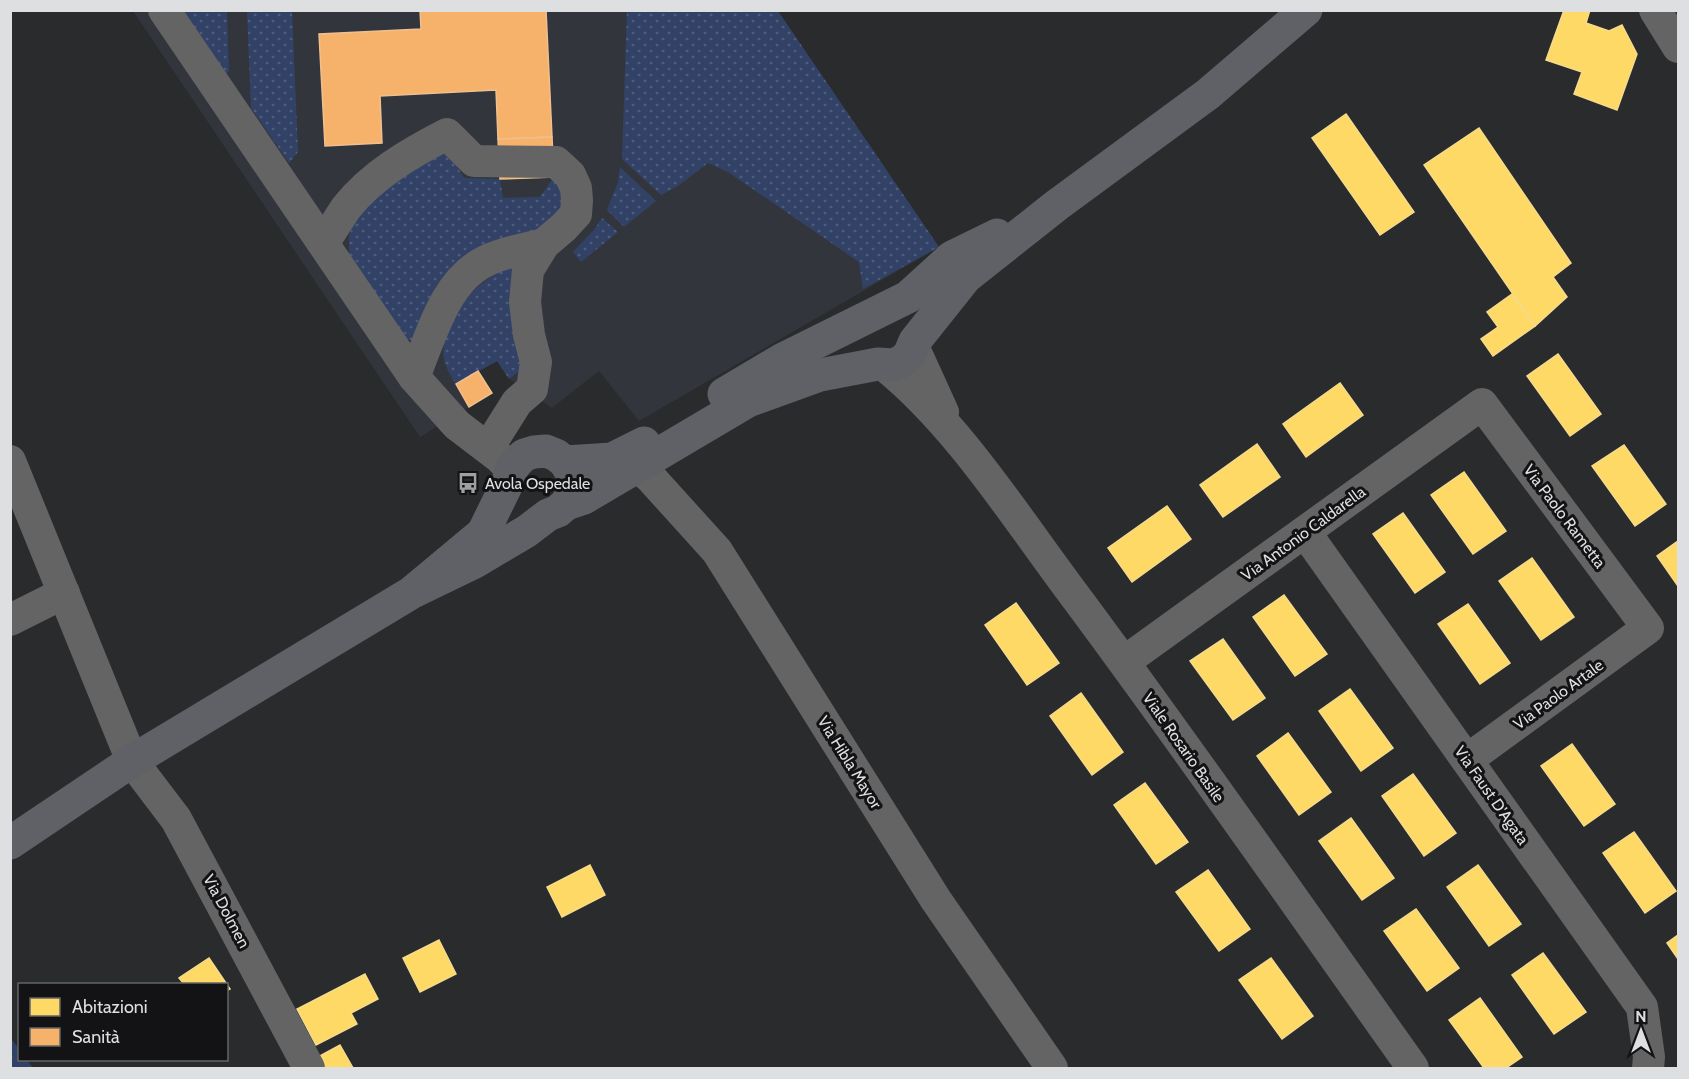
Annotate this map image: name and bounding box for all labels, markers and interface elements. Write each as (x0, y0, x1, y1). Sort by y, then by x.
street label: Via Paolo Rametta (1520, 461, 1610, 572)
bus stop icon: Avola Ospedale (456, 471, 480, 495)
place label: Avola Ospedale (485, 474, 590, 493)
street label: Via Antonio Caldarella (1238, 482, 1369, 585)
street label: Via Paolo Artale (1510, 655, 1607, 733)
street label: Viale Rosario Basile (1139, 689, 1229, 806)
street label: Via Hibla Mayor (814, 712, 886, 813)
street label: Via Faust D'Agata (1450, 742, 1533, 849)
street label: Via Dolmen (199, 871, 254, 951)
legend (18, 983, 228, 1061)
text: Abitazioni (72, 996, 148, 1018)
north arrow (1611, 1001, 1671, 1061)
text: N (1635, 1007, 1647, 1026)
text: Sanità (72, 1026, 120, 1048)

